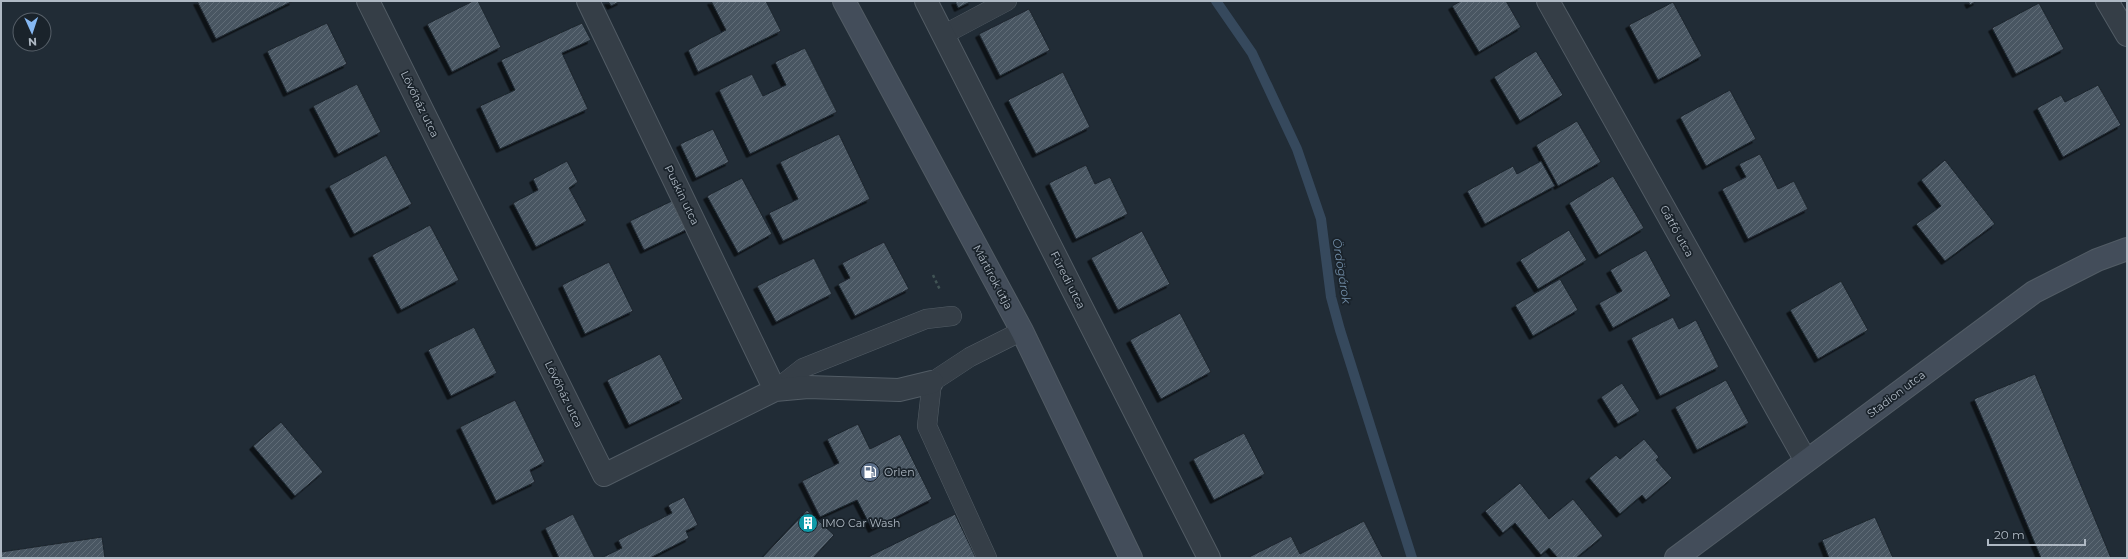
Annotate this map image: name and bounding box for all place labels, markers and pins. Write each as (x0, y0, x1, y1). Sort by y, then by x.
fuel station icon: Orlen (859, 461, 881, 483)
place label: Orlen (884, 465, 915, 479)
building icon: IMO Car Wash (797, 512, 819, 534)
place label: IMO Car Wash (822, 516, 900, 530)

